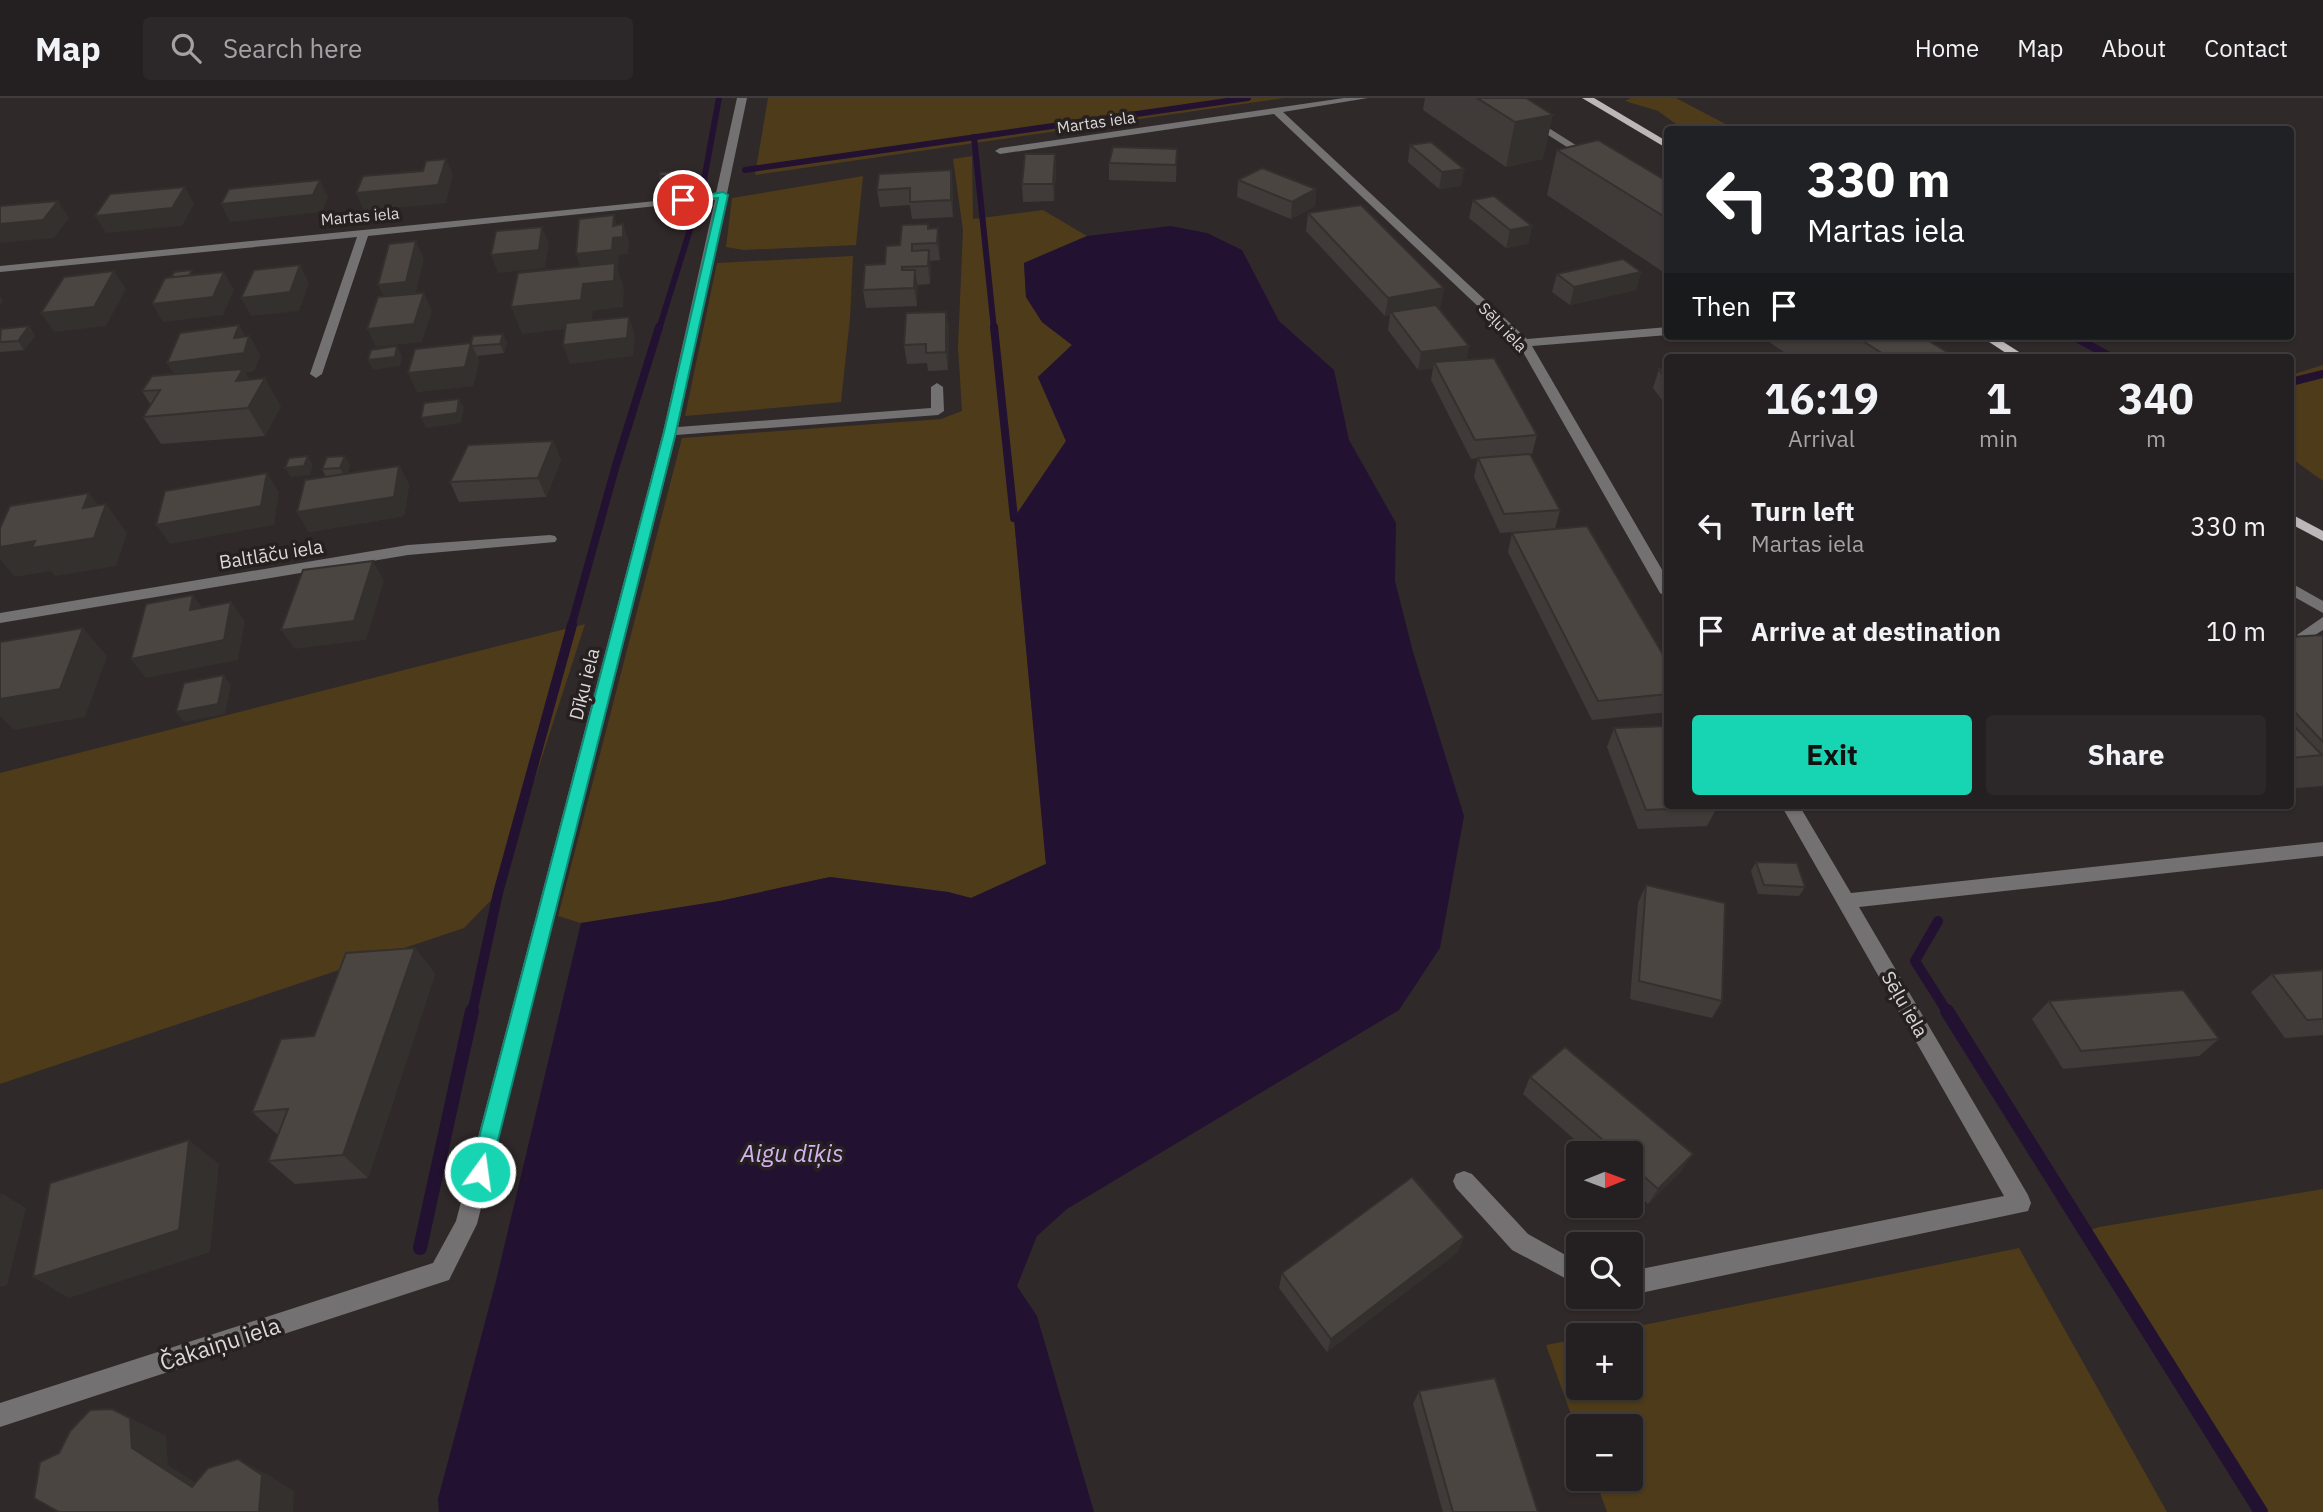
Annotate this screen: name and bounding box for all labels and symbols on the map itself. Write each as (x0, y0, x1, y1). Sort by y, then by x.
street label: Martas iela (1056, 107, 1137, 137)
pin (653, 170, 713, 230)
street label: Martas iela (320, 203, 401, 229)
street label: Sēļu iela (1474, 298, 1532, 357)
street label: Baltlāču iela (217, 534, 325, 574)
street label: Dīķu iela (564, 646, 604, 722)
street label: Sēļu iela (1877, 967, 1933, 1041)
position arrow (443, 1135, 517, 1209)
water label: Aigu dīķis (740, 1137, 843, 1169)
north arrow (1566, 1141, 1643, 1218)
street label: Čakaiņu iela (156, 1309, 284, 1377)

